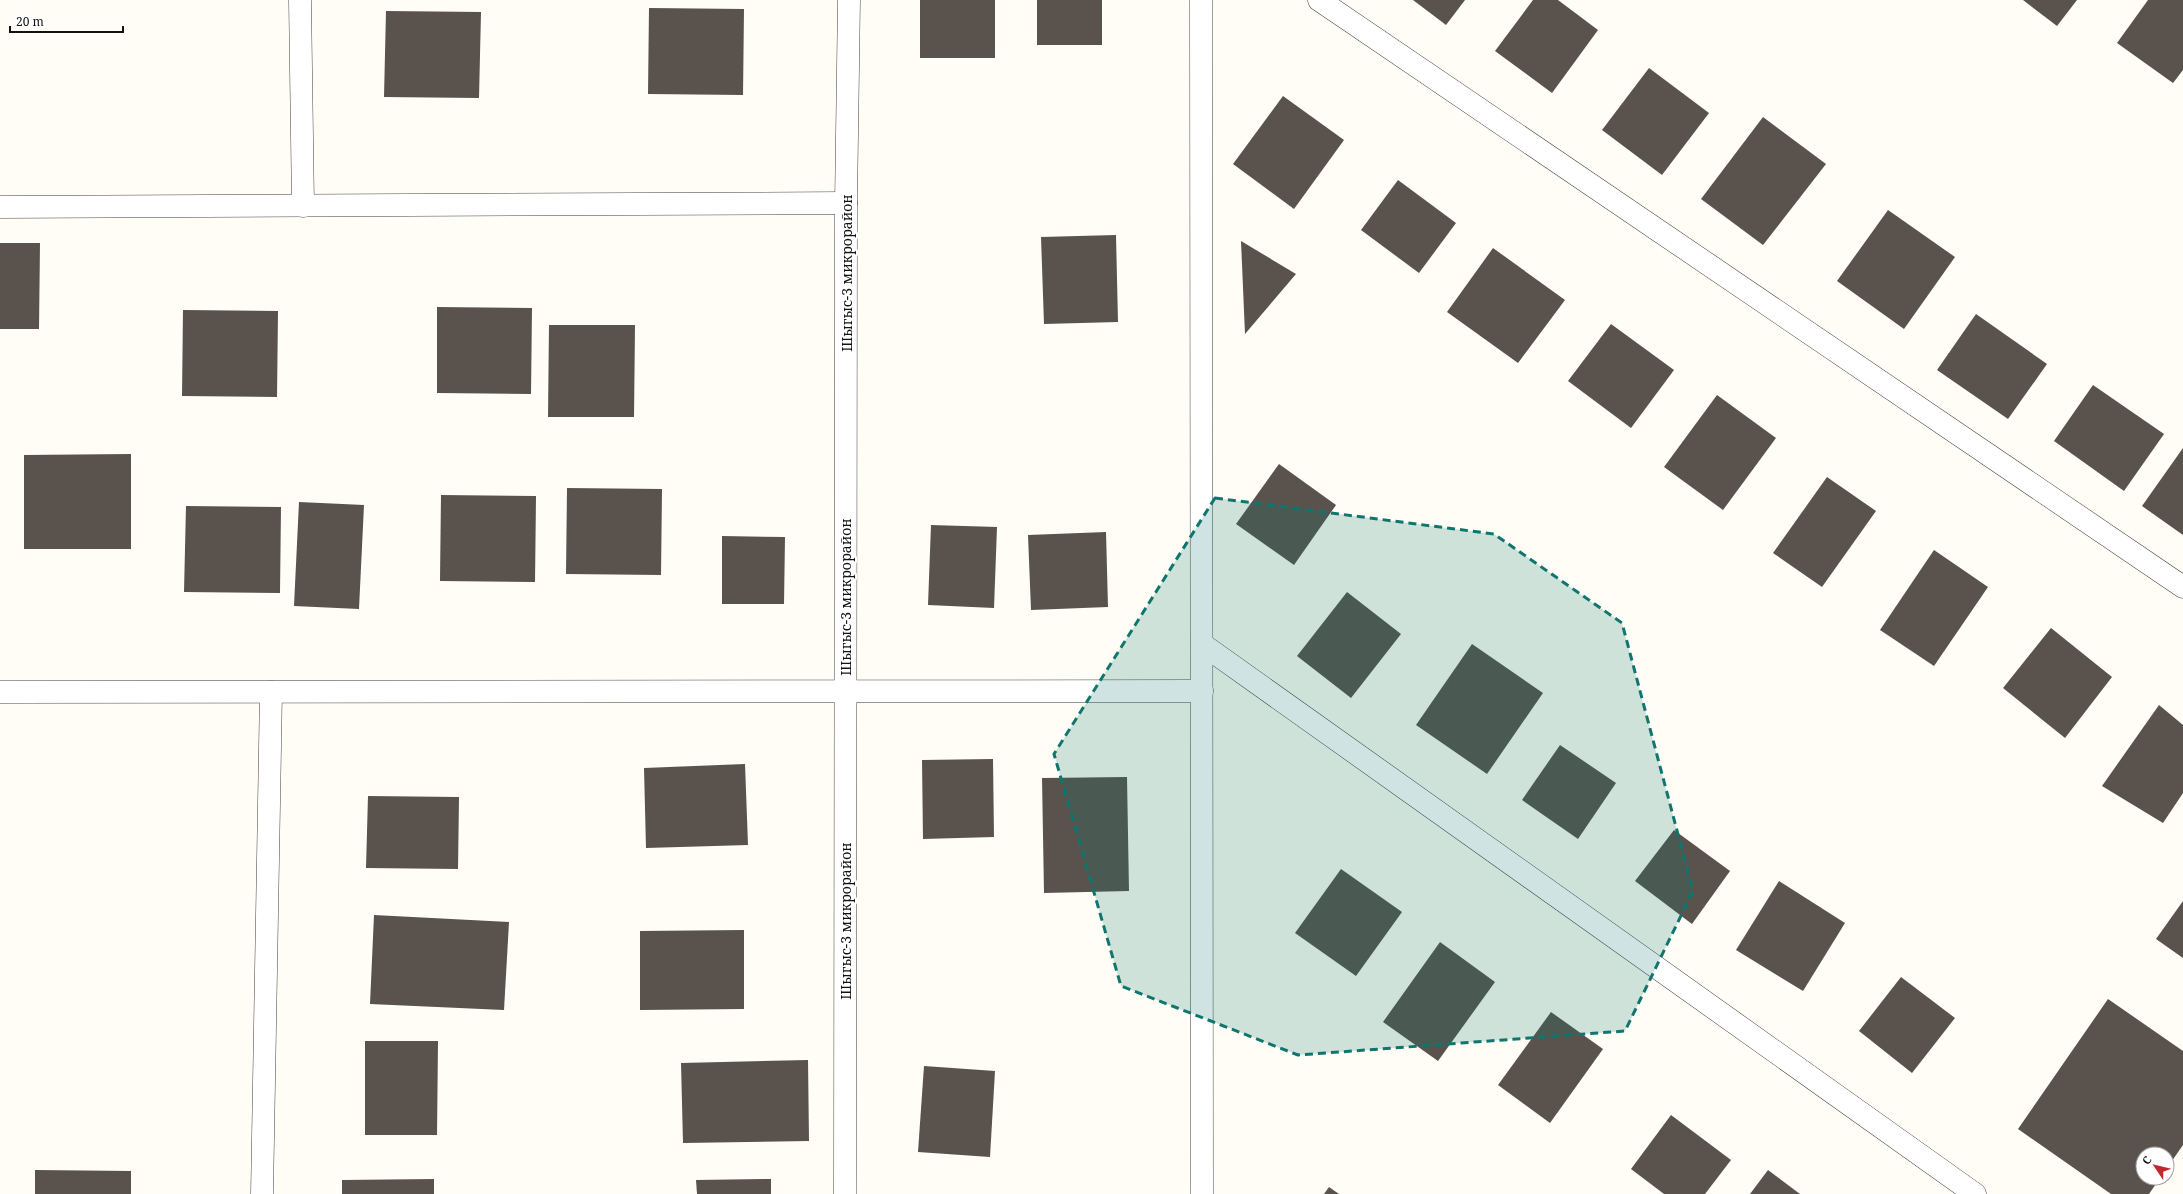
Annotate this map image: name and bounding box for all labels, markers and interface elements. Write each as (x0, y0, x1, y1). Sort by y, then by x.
scale bar (10, 8, 123, 34)
text: 20 m (16, 13, 44, 30)
street label: Шыгыс-3 микрорайон (837, 194, 856, 352)
street label: Шыгыс-3 микрорайон (836, 518, 855, 676)
street label: Шыгыс-3 микрорайон (836, 842, 855, 1000)
north arrow (2135, 1146, 2175, 1186)
text: С (2138, 1153, 2155, 1167)

